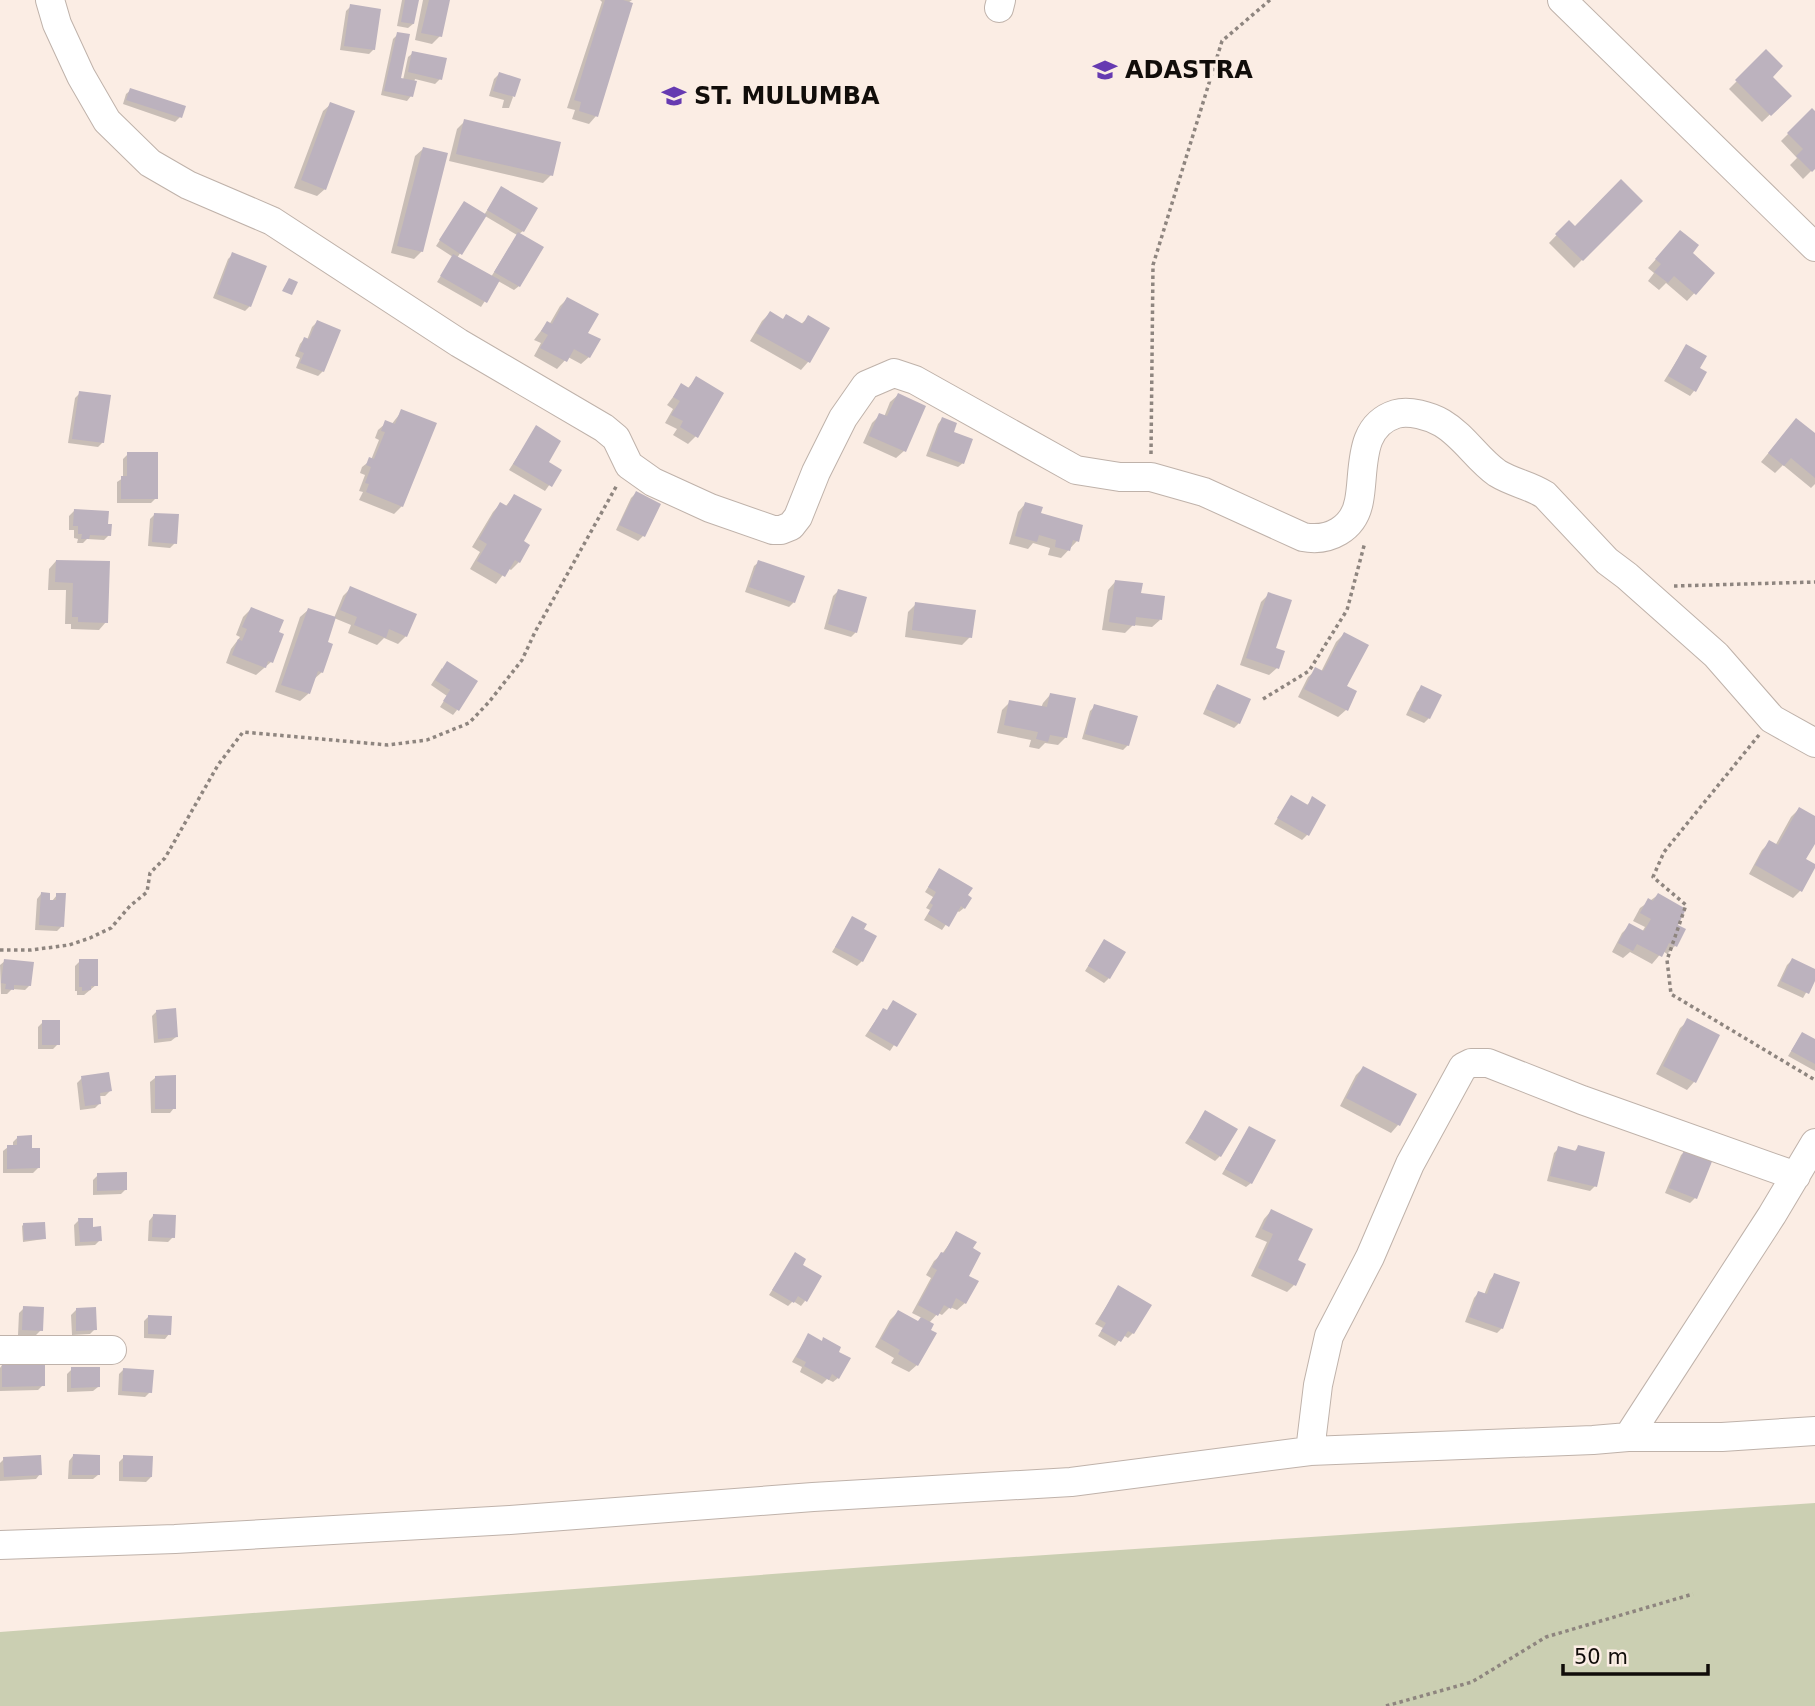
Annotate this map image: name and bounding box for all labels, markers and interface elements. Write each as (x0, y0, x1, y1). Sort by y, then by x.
school or university icon: ADASTRA (1091, 56, 1119, 84)
place label: ADASTRA (1125, 56, 1253, 84)
school or university icon: ST. MULUMBA (660, 82, 688, 110)
place label: ST. MULUMBA (694, 82, 880, 110)
scale bar (1563, 1632, 1708, 1676)
text: 50 m (1574, 1645, 1628, 1669)

